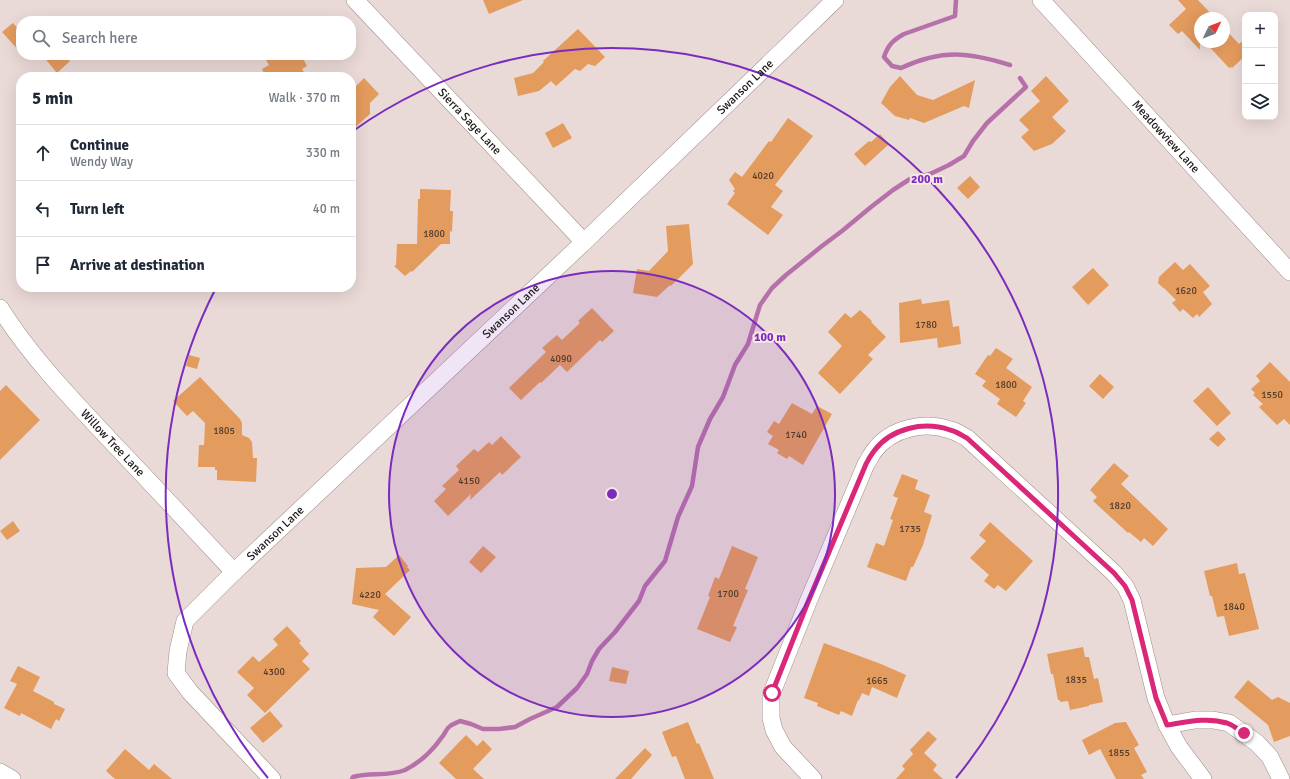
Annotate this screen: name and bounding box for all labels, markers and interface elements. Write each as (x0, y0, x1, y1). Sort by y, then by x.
north arrow (1194, 12, 1230, 48)
map controls (1242, 12, 1278, 120)
button: + (1242, 12, 1278, 48)
search box (16, 16, 356, 60)
icon: search (30, 27, 52, 49)
text: Search here (62, 29, 138, 47)
button: − (1242, 48, 1278, 84)
street label: Swanson Lane (714, 56, 777, 118)
button: layers (1242, 84, 1278, 120)
street label: Sierra Sage Lane (434, 85, 504, 158)
text: 5 min (32, 88, 73, 109)
text: Walk · 370 m (269, 90, 340, 106)
street label: Meadowview Lane (1128, 97, 1203, 176)
text: Continue (70, 136, 129, 154)
icon: ahead (32, 142, 54, 164)
text: 330 m (306, 145, 340, 161)
text: Wendy Way (70, 154, 133, 170)
house number: 4020 (752, 170, 774, 182)
text: 200 m (911, 172, 943, 187)
icon: left (32, 198, 54, 220)
text: Turn left (70, 200, 124, 218)
text: 40 m (313, 201, 340, 217)
house number: 1800 (423, 228, 445, 240)
icon: arrive (32, 254, 54, 276)
text: Arrive at destination (70, 256, 205, 274)
street label: Swanson Lane (480, 281, 543, 342)
house number: 1620 (1175, 285, 1197, 297)
house number: 1780 (915, 319, 937, 331)
text: 100 m (754, 330, 786, 345)
house number: 4090 (550, 353, 572, 365)
house number: 1800 (995, 379, 1017, 391)
house number: 1550 (1261, 389, 1283, 401)
street label: Willow Tree Lane (77, 406, 148, 480)
house number: 1805 (213, 425, 235, 437)
house number: 1740 (785, 429, 807, 441)
house number: 4150 (458, 475, 480, 487)
centre of rings (605, 487, 619, 501)
house number: 1820 (1109, 500, 1131, 512)
street label: Swanson Lane (244, 503, 307, 564)
house number: 1735 (899, 523, 921, 535)
house number: 1700 (717, 588, 739, 600)
house number: 4220 (359, 589, 381, 601)
house number: 1840 (1223, 601, 1245, 613)
house number: 4300 (263, 666, 285, 678)
house number: 1835 (1065, 674, 1087, 686)
house number: 1665 (866, 675, 888, 687)
route start (763, 684, 781, 702)
route end (1235, 724, 1253, 742)
house number: 1855 (1108, 747, 1130, 759)

